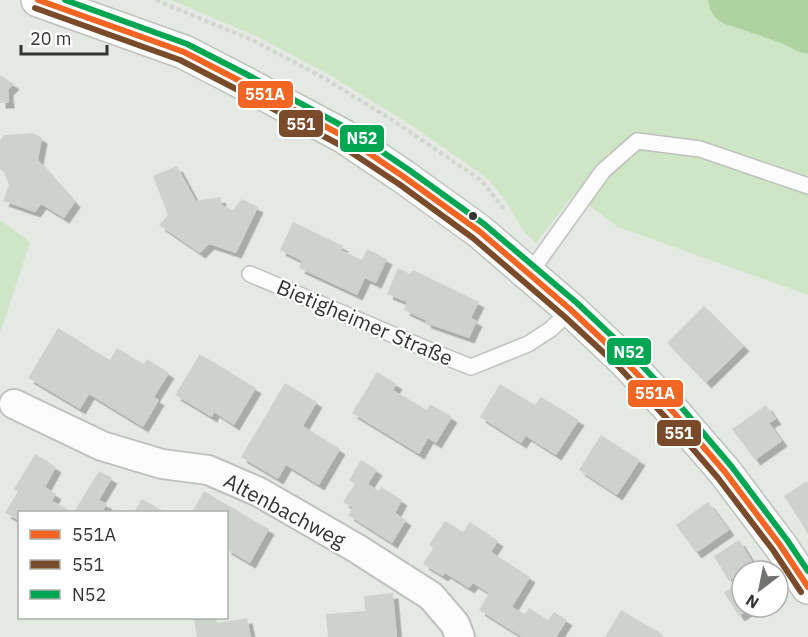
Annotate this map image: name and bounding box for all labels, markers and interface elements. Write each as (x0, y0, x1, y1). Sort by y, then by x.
scale bar (21, 18, 106, 56)
text: 20 m (30, 27, 72, 50)
line badge: 551A (237, 80, 294, 109)
text: 551A (245, 84, 285, 104)
line badge: 551 (278, 109, 324, 138)
text: 551 (287, 114, 316, 134)
line badge: N52 (339, 124, 385, 153)
text: N52 (347, 128, 377, 148)
unlabelled marker (467, 210, 479, 222)
street label: Bietigheimer Straße (273, 272, 457, 372)
line badge: N52 (606, 337, 652, 366)
text: N52 (614, 342, 644, 362)
line badge: 551A (627, 379, 684, 408)
text: 551A (635, 383, 675, 403)
line badge: 551 (656, 419, 702, 447)
text: 551 (665, 423, 694, 443)
street label: Altenbachweg (219, 466, 351, 554)
legend (18, 511, 228, 619)
text: 551A (72, 523, 116, 546)
text: 551 (72, 553, 104, 576)
north arrow (730, 559, 790, 619)
text: N52 (72, 583, 106, 606)
text: N (742, 590, 762, 613)

